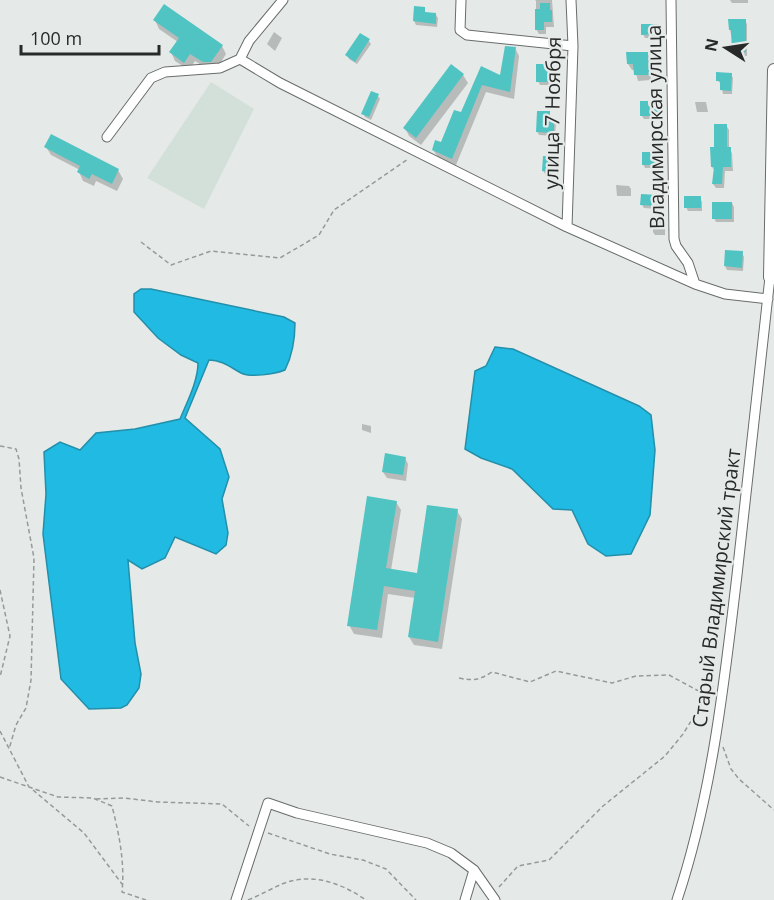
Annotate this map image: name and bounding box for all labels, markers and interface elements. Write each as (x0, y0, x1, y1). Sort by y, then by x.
scale bar (21, 18, 159, 56)
north arrow (696, 18, 756, 78)
street label: Владимирская улица (640, 25, 670, 229)
text: 100 m (30, 26, 82, 50)
street label: улица 7 Ноября (537, 36, 567, 190)
text: N (699, 36, 723, 54)
street label: Старый Владимирский тракт (685, 447, 747, 729)

